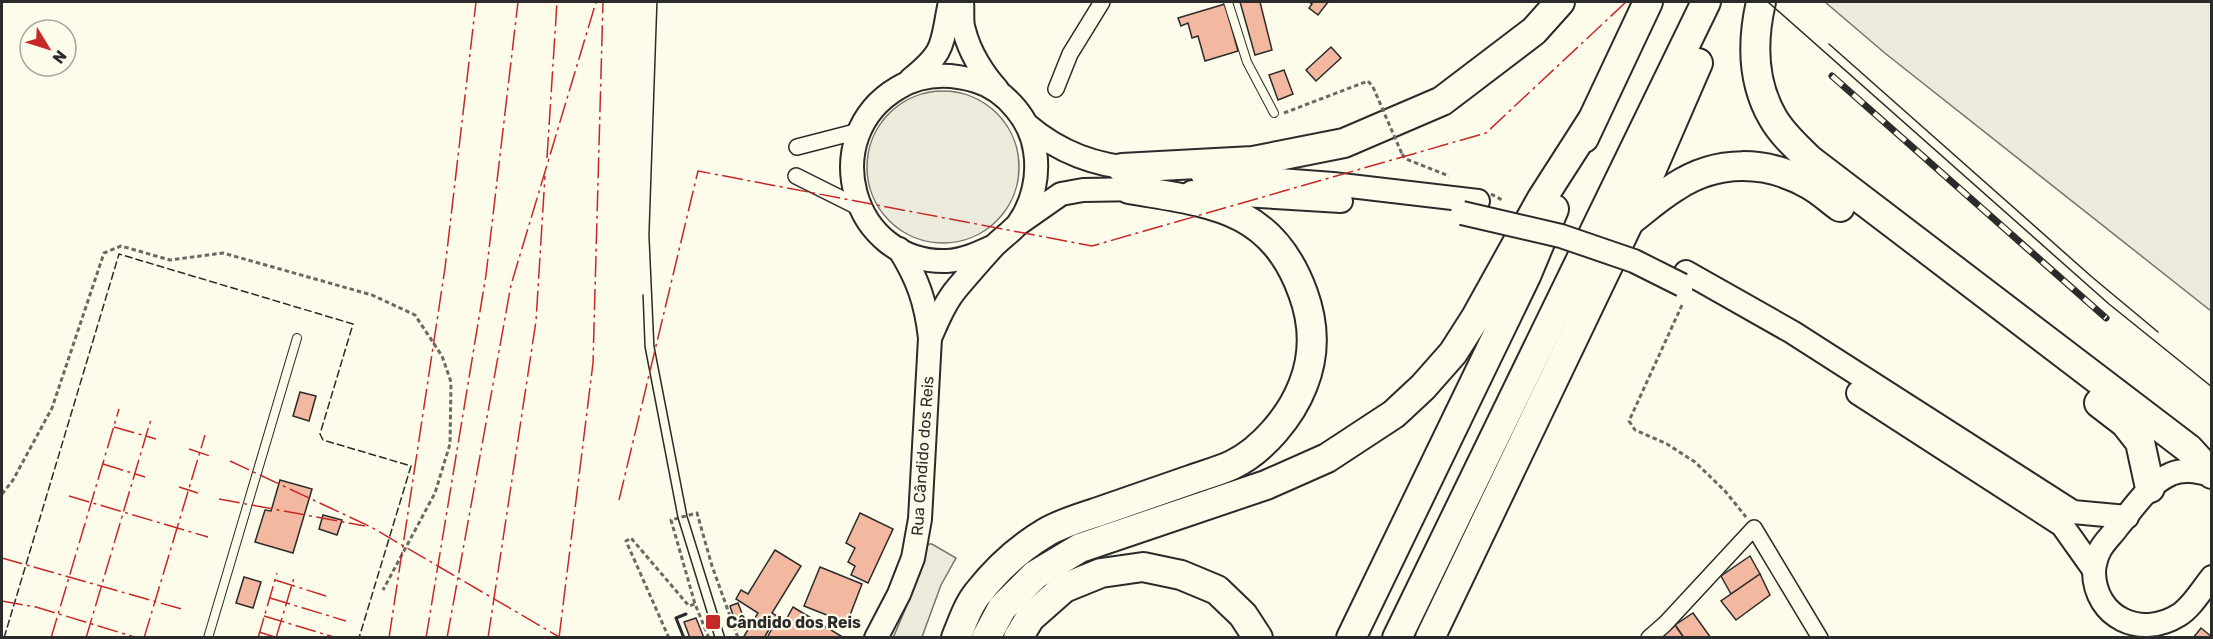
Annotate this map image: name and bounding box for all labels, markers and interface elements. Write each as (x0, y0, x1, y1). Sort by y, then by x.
north arrow (18, 18, 78, 78)
text: N (48, 47, 70, 67)
street label: Rua Cândido dos Reis (907, 375, 938, 537)
marker: Cândido dos Reis (704, 613, 722, 631)
place label: Cândido dos Reis (726, 613, 861, 632)

